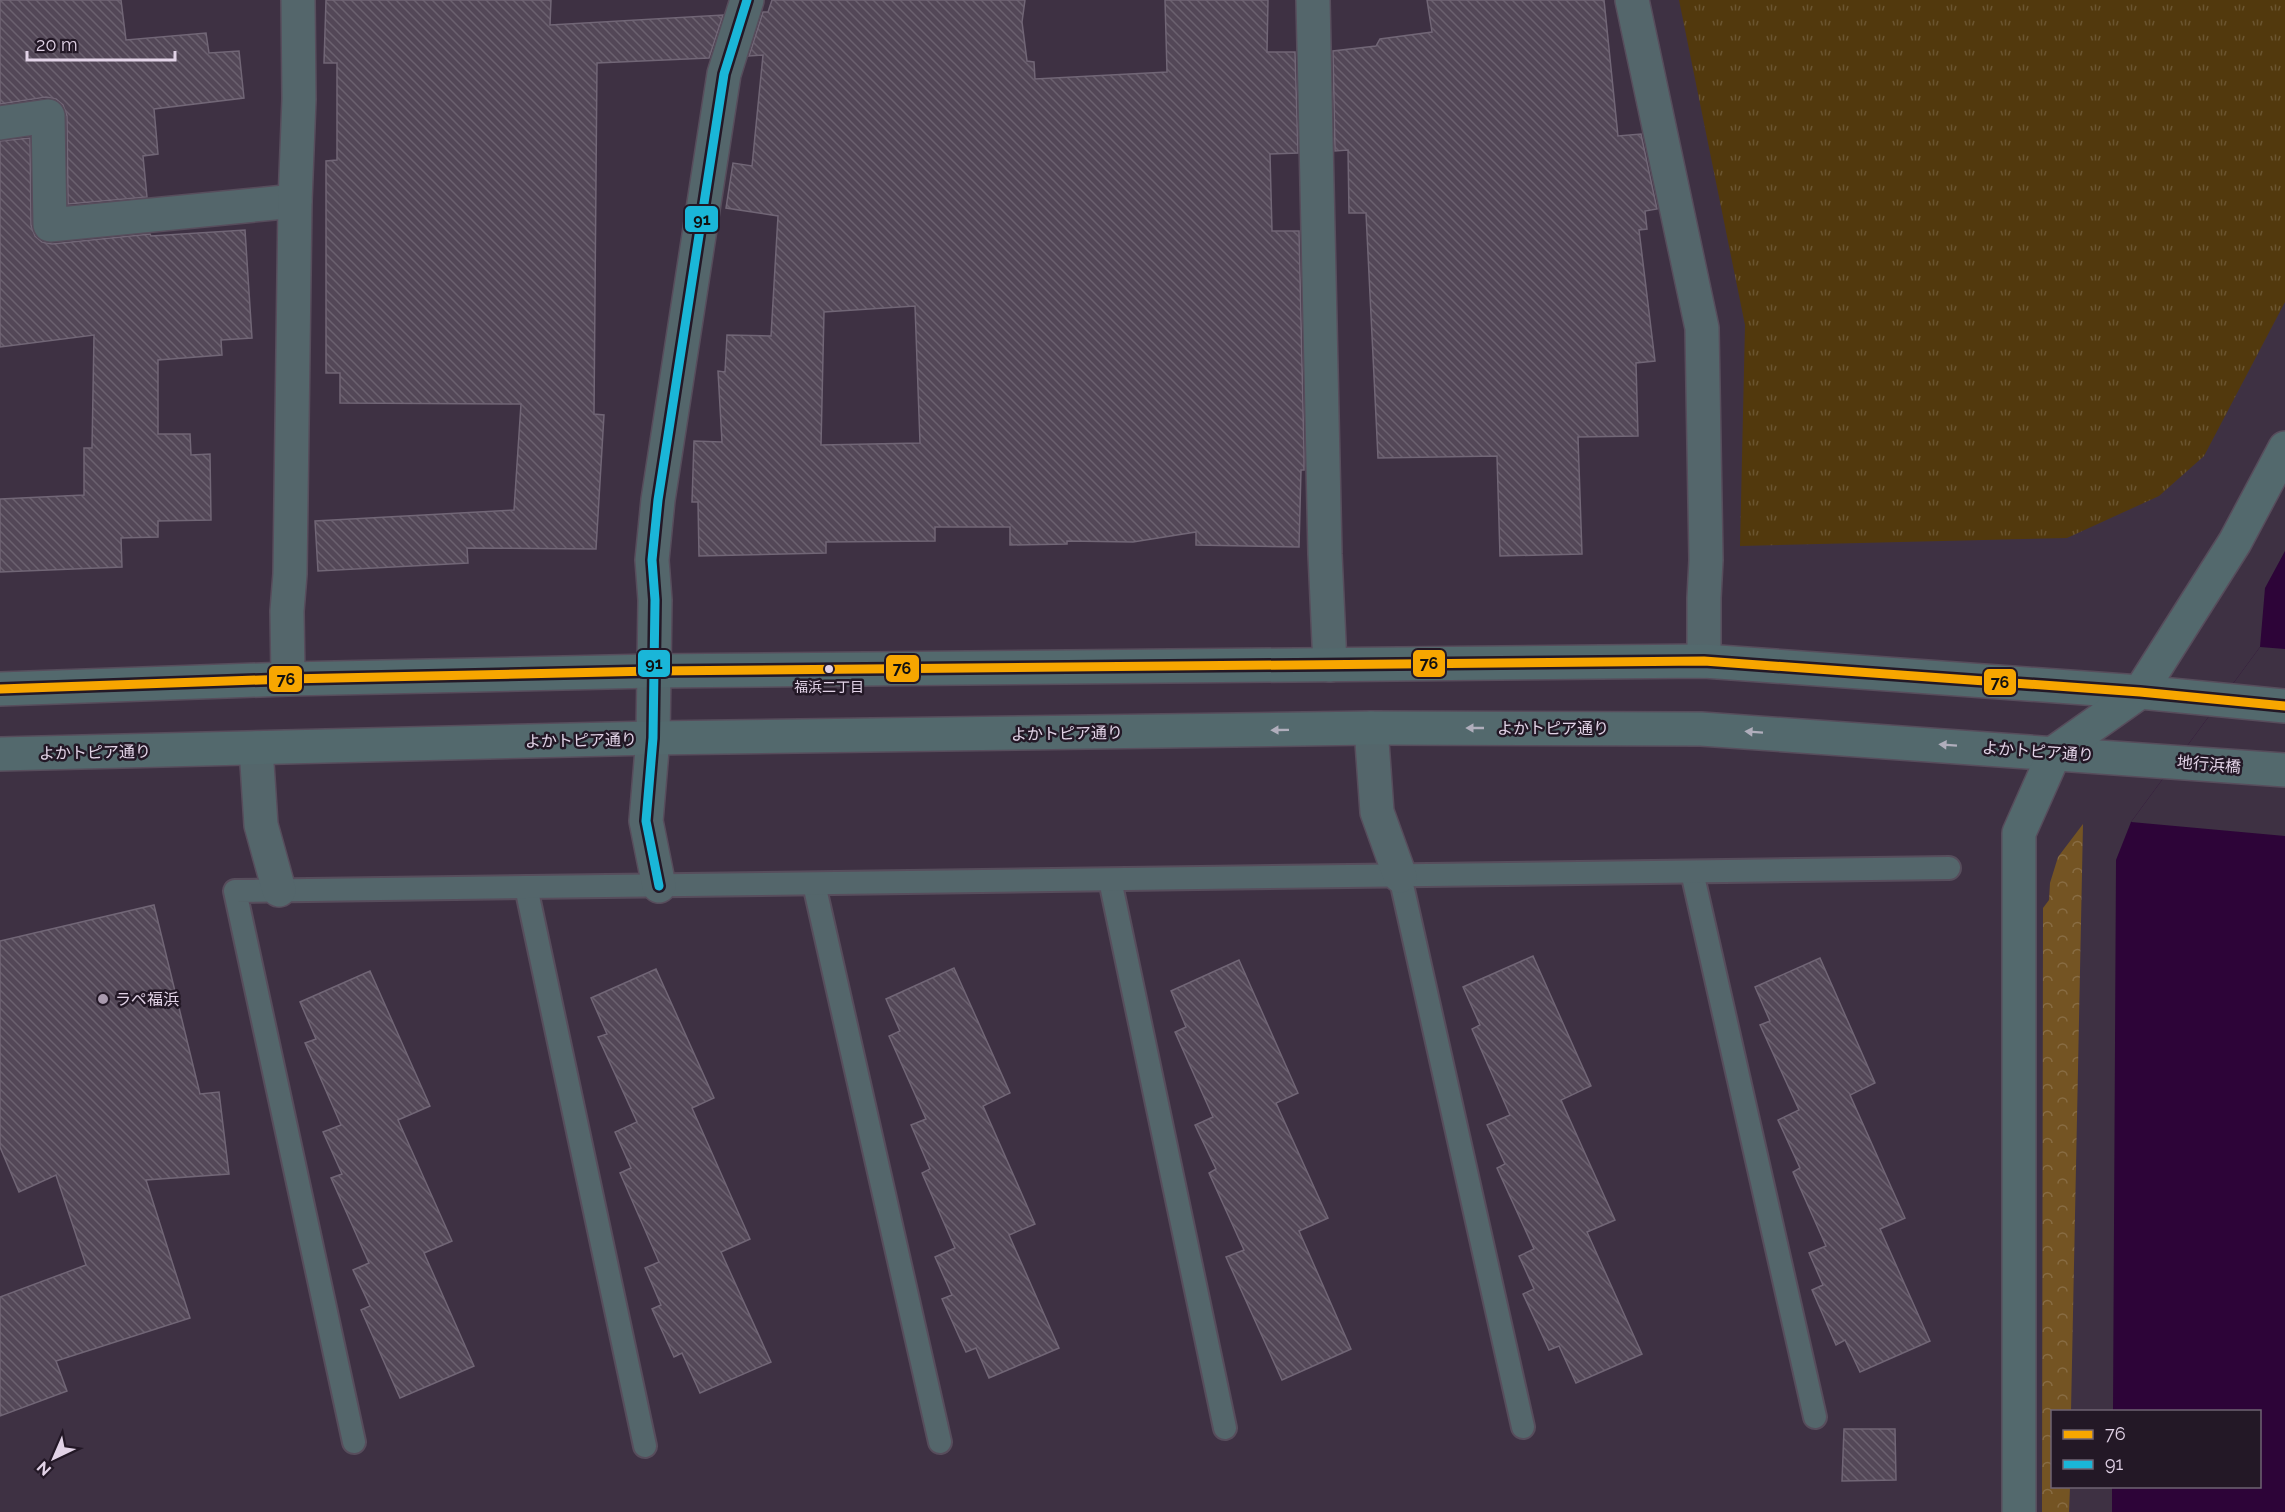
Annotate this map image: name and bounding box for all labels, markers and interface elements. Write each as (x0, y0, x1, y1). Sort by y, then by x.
scale bar (27, 24, 176, 62)
text: 20 m (36, 34, 78, 55)
line badge: 91 (684, 205, 719, 233)
text: 91 (693, 210, 711, 229)
line badge: 91 (637, 649, 671, 678)
line badge: 76 (1412, 649, 1446, 678)
text: 91 (645, 654, 663, 673)
line badge: 76 (885, 654, 920, 683)
text: 76 (1420, 654, 1439, 673)
text: 76 (893, 659, 912, 678)
marker: 福浜二丁目 (823, 663, 835, 675)
line badge: 76 (268, 665, 303, 693)
line badge: 76 (1983, 668, 2017, 696)
text: 76 (277, 670, 296, 689)
text: 76 (1991, 673, 2010, 692)
place label: 福浜二丁目 (794, 679, 864, 695)
street label: よかトピア通り (1497, 719, 1609, 738)
street label: よかトピア通り (1011, 723, 1123, 744)
one-way arrow (1465, 723, 1484, 733)
one-way arrow (1271, 725, 1290, 735)
one-way arrow (1744, 728, 1763, 737)
street label: よかトピア通り (525, 730, 637, 751)
street label: よかトピア通り (1981, 738, 2094, 765)
one-way arrow (1939, 740, 1958, 750)
street label: よかトピア通り (39, 742, 151, 763)
street label: 地行浜橋 (2176, 752, 2242, 777)
place label: ラペ福浜 (115, 990, 179, 1009)
marker: ラペ福浜 (96, 992, 110, 1006)
legend (2051, 1410, 2261, 1488)
text: 76 (2105, 1423, 2126, 1444)
north arrow (24, 1428, 84, 1488)
text: 91 (2105, 1453, 2124, 1474)
text: N (33, 1457, 55, 1480)

